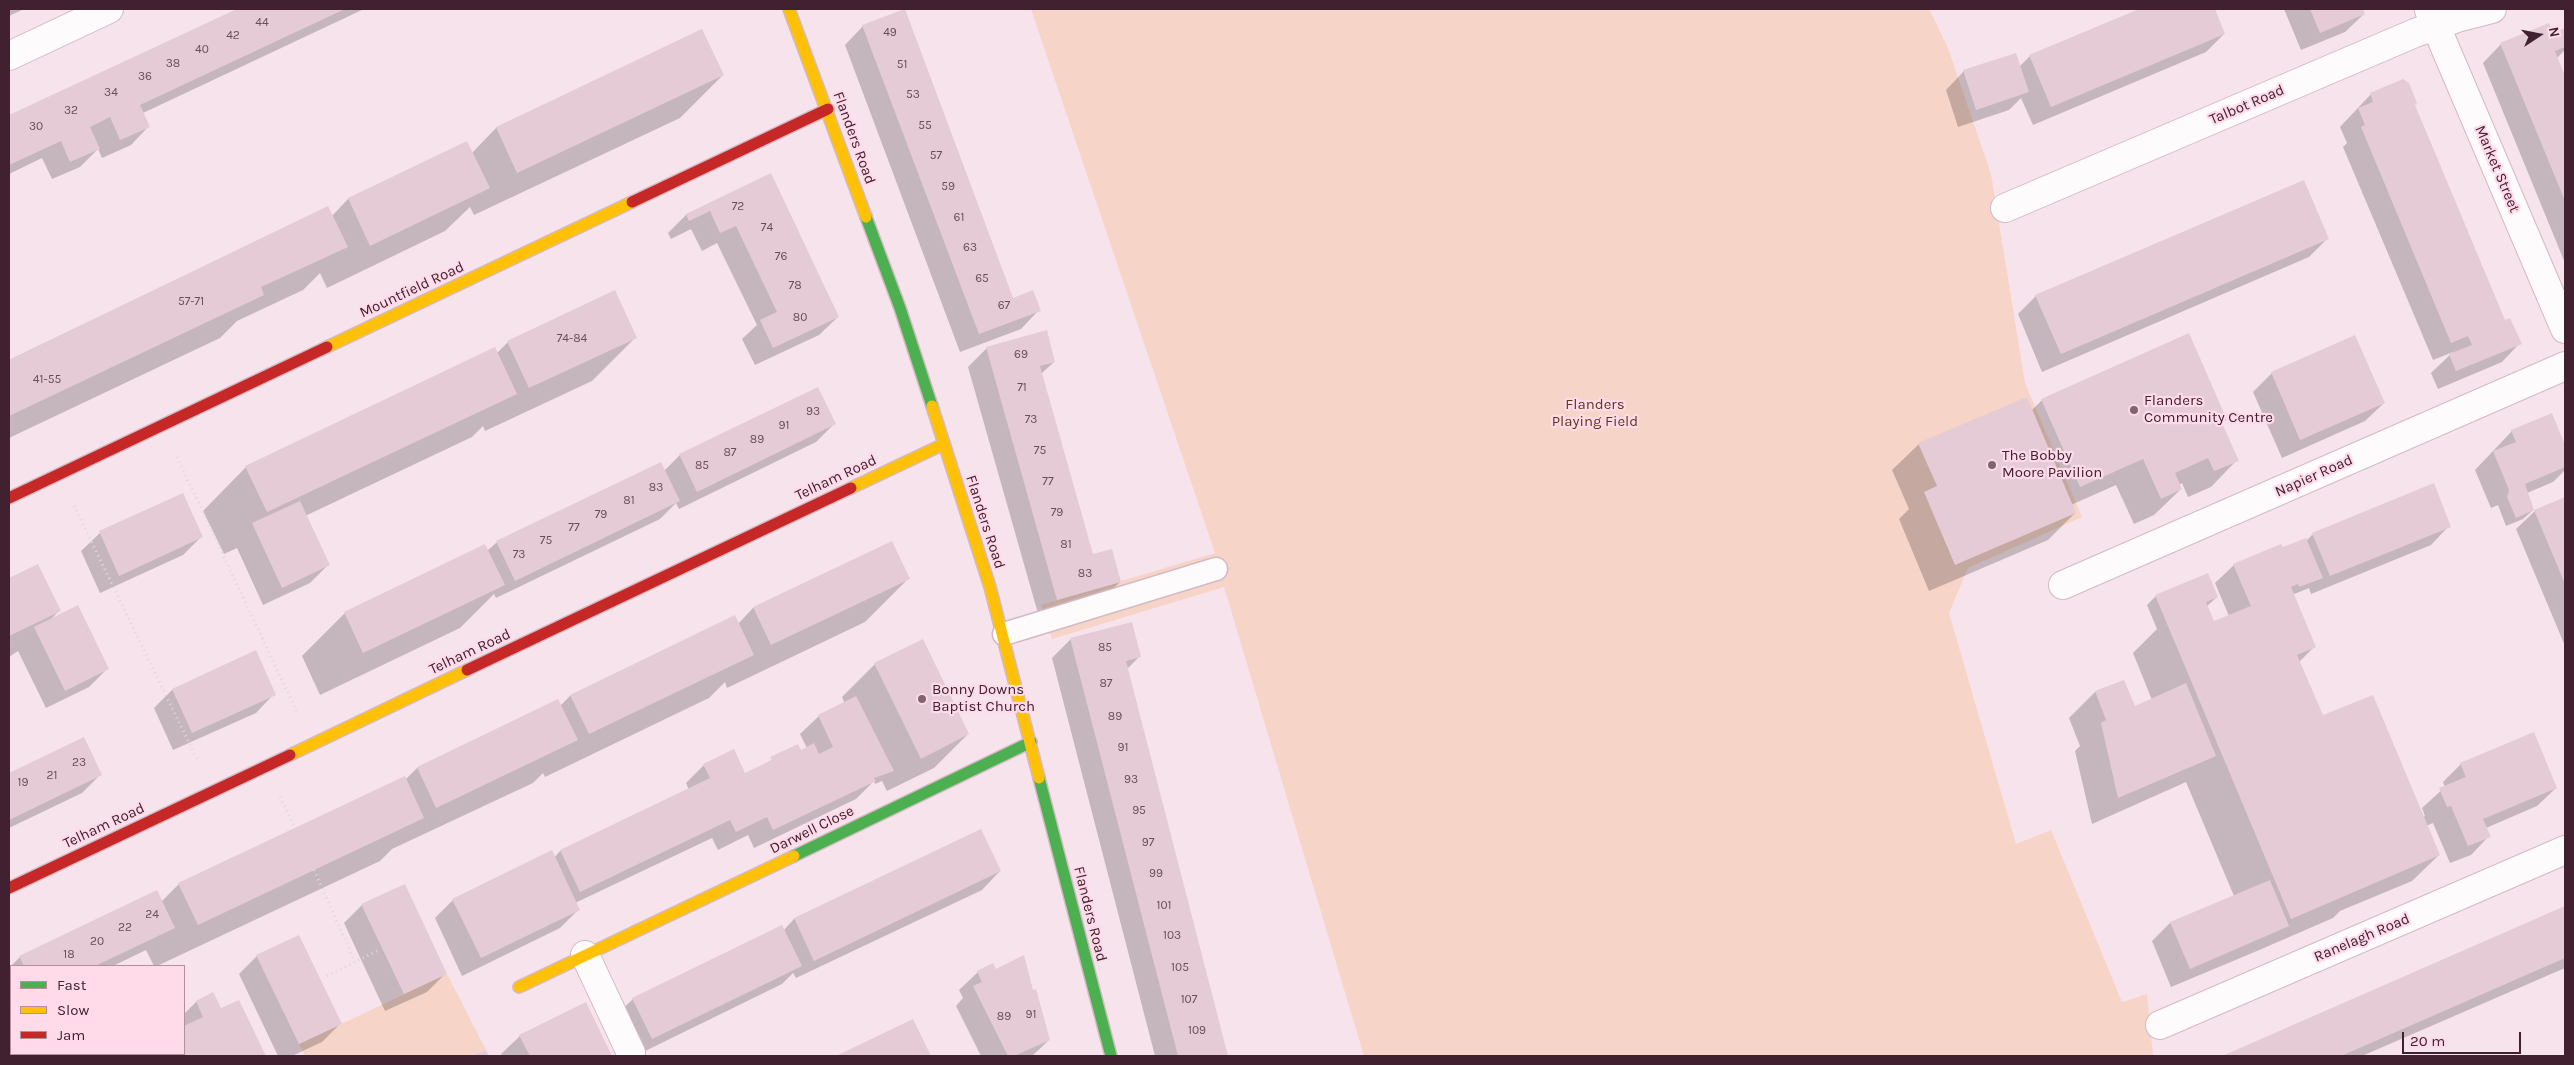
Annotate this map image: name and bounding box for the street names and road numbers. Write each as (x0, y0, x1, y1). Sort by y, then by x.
street label: Talbot Road (2207, 81, 2287, 129)
street label: Flanders Road (829, 89, 879, 187)
street label: Market Street (2471, 123, 2523, 215)
street label: Mountfield Road (357, 258, 467, 322)
street label: Telham Road (792, 451, 880, 505)
street label: Napier Road (2272, 451, 2356, 501)
street label: Flanders Road (961, 473, 1009, 571)
street label: Telham Road (426, 625, 514, 679)
street label: Telham Road (60, 799, 148, 853)
street label: Darwell Close (767, 802, 857, 858)
street label: Flanders Road (1069, 865, 1111, 963)
street label: Ranelagh Road (2311, 910, 2413, 966)

